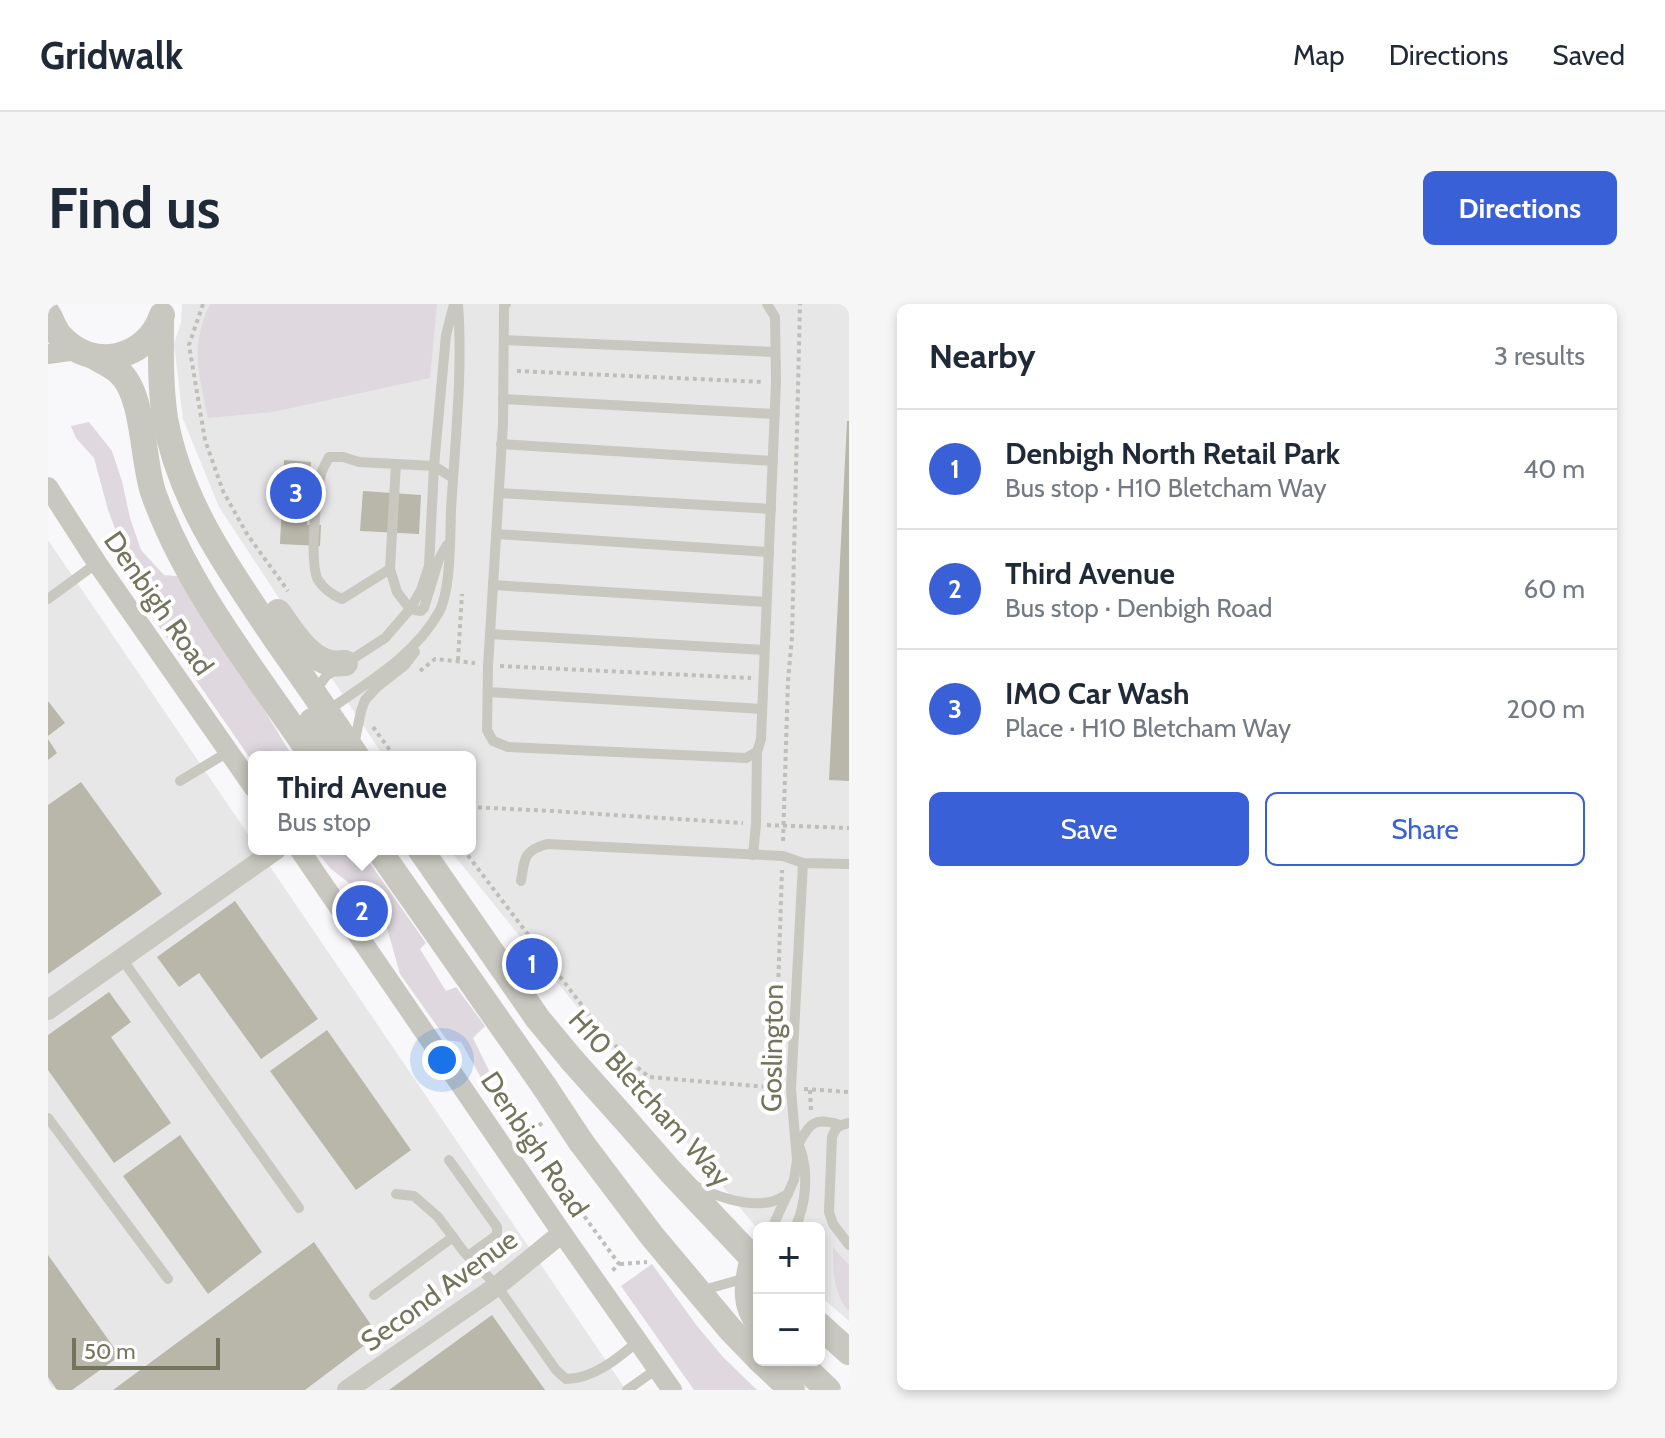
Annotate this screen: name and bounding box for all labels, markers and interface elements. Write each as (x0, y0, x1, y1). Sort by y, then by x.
text: Gridwalk (40, 32, 183, 79)
text: Map (1293, 38, 1345, 72)
text: Directions (1389, 38, 1508, 72)
text: Saved (1552, 38, 1625, 72)
button: Directions (1423, 171, 1617, 245)
text: Find us (48, 174, 221, 242)
text: Nearby (929, 335, 1036, 377)
text: 3 results (1494, 340, 1585, 372)
text: Denbigh North Retail Park (1005, 435, 1340, 472)
text: 1 (950, 453, 960, 485)
text: 40 m (1523, 453, 1585, 485)
pin: 3 (270, 463, 322, 523)
text: Bus stop · H10 Bletcham Way (1005, 472, 1327, 504)
street label: Denbigh Road (97, 525, 221, 681)
text: Third Avenue (1005, 555, 1175, 592)
text: 2 (948, 573, 962, 605)
text: 60 m (1523, 573, 1585, 605)
text: Bus stop · Denbigh Road (1005, 592, 1273, 624)
text: IMO Car Wash (1005, 675, 1190, 712)
text: 3 (948, 693, 962, 725)
text: 200 m (1506, 693, 1585, 725)
text: Place · H10 Bletcham Way (1005, 712, 1291, 744)
popup (248, 751, 476, 855)
text: Third Avenue (277, 769, 447, 806)
button: Save (929, 792, 1249, 866)
button: Share (1265, 792, 1585, 866)
text: Bus stop (277, 806, 371, 838)
pin: 2 (336, 881, 388, 941)
pin: 1 (506, 934, 558, 994)
street label: Goslington (754, 984, 790, 1112)
street label: H10 Bletcham Way (562, 1003, 738, 1193)
your location (422, 1040, 462, 1080)
street label: Denbigh Road (474, 1065, 596, 1223)
street label: Second Avenue (354, 1222, 524, 1358)
map controls (753, 1222, 825, 1366)
button: + (753, 1222, 825, 1294)
button: − (753, 1294, 825, 1366)
scale bar (72, 1334, 220, 1370)
text: 50 m (84, 1338, 136, 1365)

